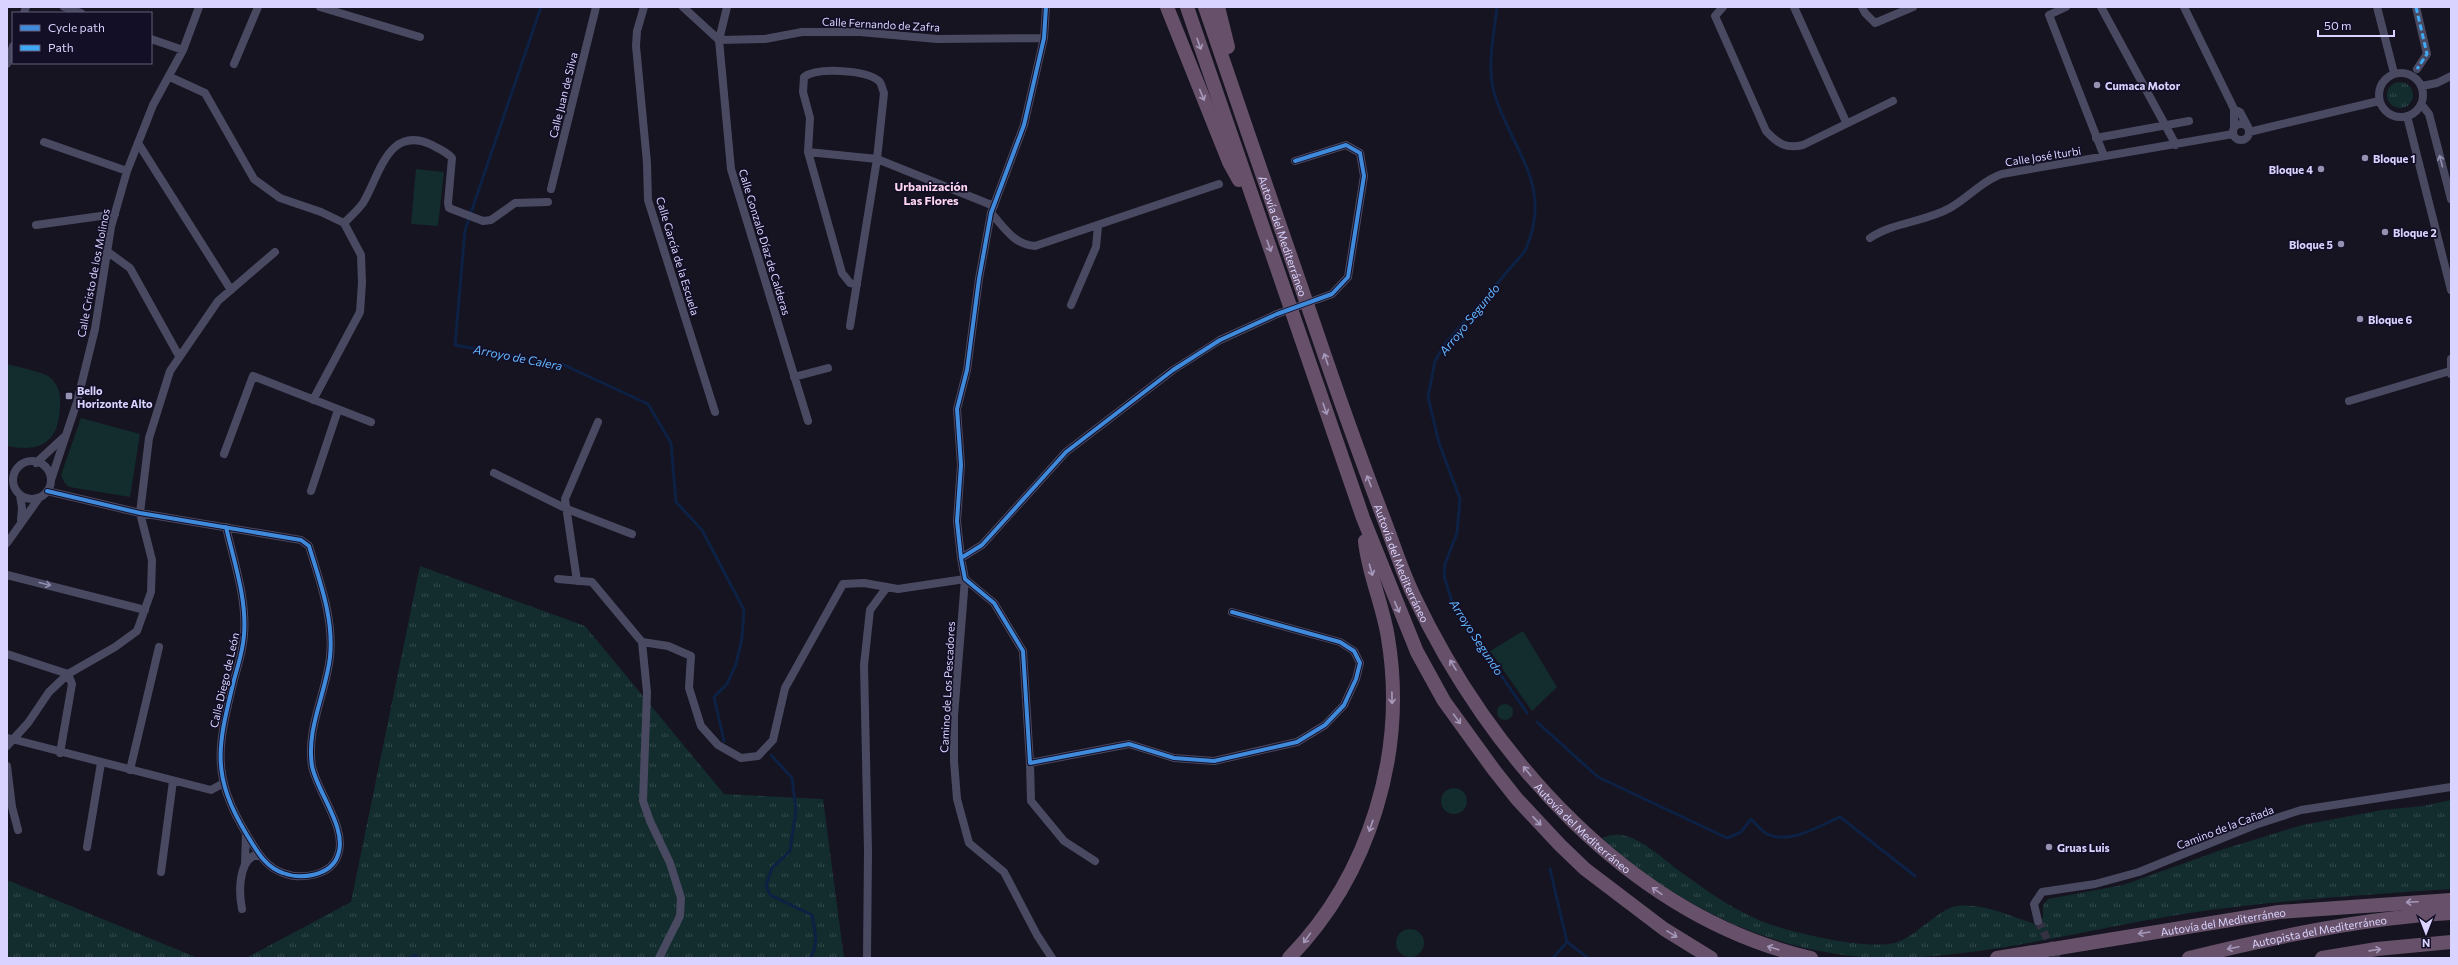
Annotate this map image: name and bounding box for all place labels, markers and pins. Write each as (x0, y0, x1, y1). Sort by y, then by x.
place label: Cumaca Motor (2105, 79, 2181, 92)
marker: Cumaca Motor (2092, 80, 2102, 90)
place label: Bloque 1 (2373, 152, 2415, 165)
marker: Bloque 1 (2360, 153, 2370, 163)
place label: Bloque 4 (2269, 163, 2313, 176)
marker: Bloque 4 (2316, 164, 2326, 174)
place label: Bloque 2 (2393, 226, 2437, 239)
marker: Bloque 2 (2380, 227, 2390, 237)
place label: Bloque 5 (2289, 238, 2333, 251)
marker: Bloque 5 (2336, 239, 2346, 249)
place label: Bloque 6 (2368, 313, 2412, 326)
marker: Bloque 6 (2355, 314, 2365, 324)
place label: Bello Horizonte Alto (77, 384, 153, 410)
marker: Bello Horizonte Alto (64, 391, 74, 401)
place label: Gruas Luis (2057, 841, 2110, 854)
marker: Gruas Luis (2044, 842, 2054, 852)

